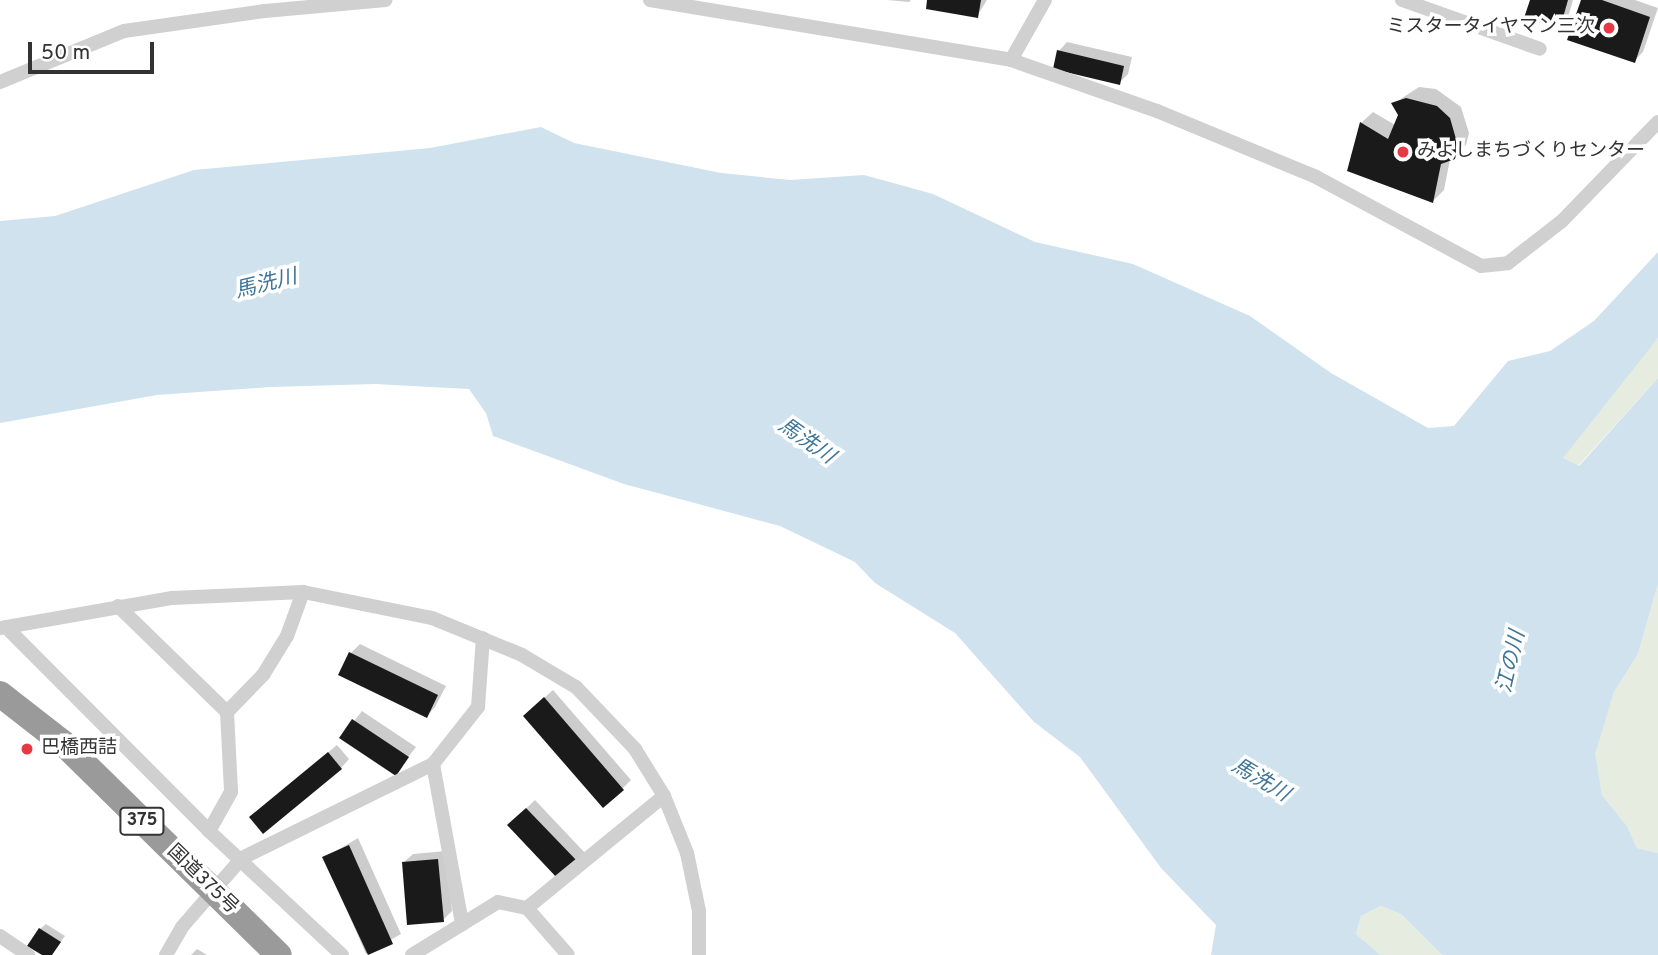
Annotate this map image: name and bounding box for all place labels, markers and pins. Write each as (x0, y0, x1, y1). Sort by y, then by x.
place label: ミスタータイヤマン三次 (1386, 17, 1595, 39)
marker: ミスタータイヤマン三次 (1601, 20, 1617, 36)
place label: みよしまちづくりセンター (1417, 141, 1645, 163)
marker: みよしまちづくりセンター (1395, 144, 1411, 160)
place label: 巴橋西詰 (41, 738, 117, 760)
marker: 巴橋西詰 (19, 741, 35, 757)

